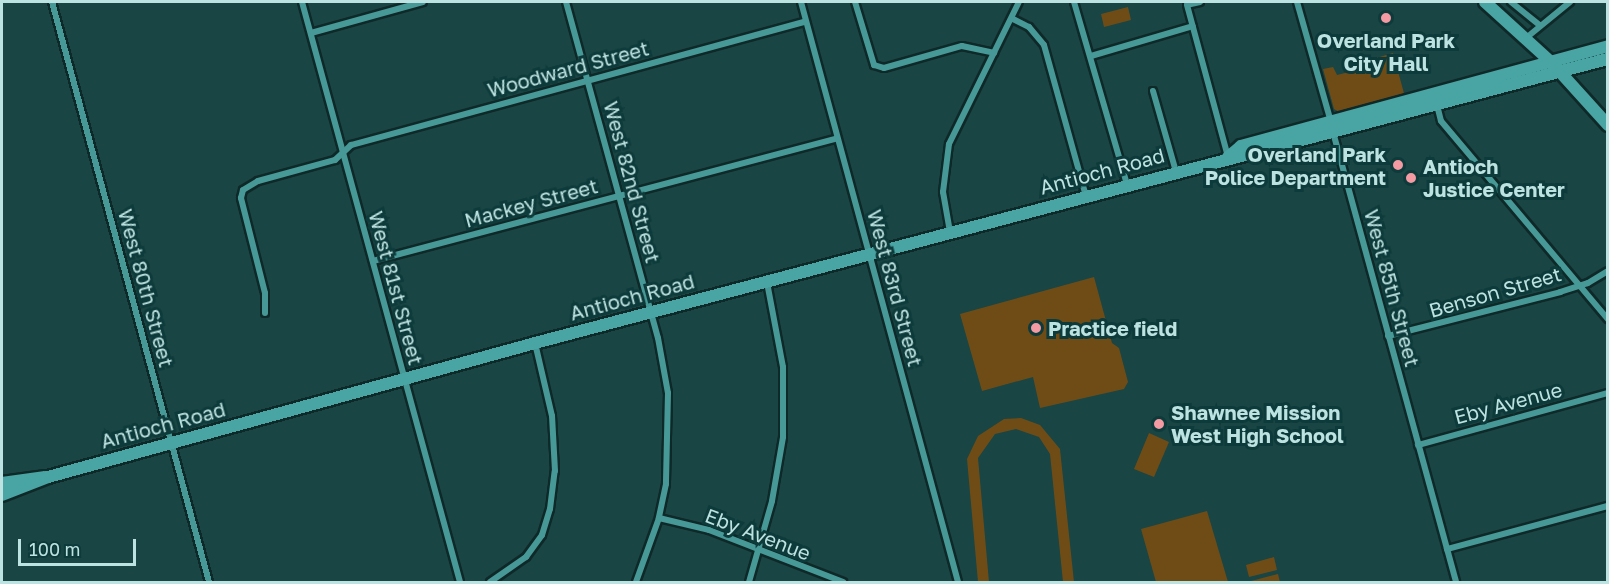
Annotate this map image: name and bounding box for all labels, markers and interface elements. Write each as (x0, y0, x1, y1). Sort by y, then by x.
marker: Overland Park City Hall (1379, 11, 1393, 25)
place label: Overland Park City Hall (1317, 28, 1455, 75)
street label: Woodward Street (485, 36, 651, 102)
street label: West 82nd Street (599, 99, 665, 265)
place label: Overland Park Police Department (1205, 142, 1386, 189)
street label: Antioch Road (1037, 143, 1167, 199)
place label: Antioch Justice Center (1423, 154, 1565, 201)
marker: Overland Park Police Department (1391, 158, 1405, 172)
marker: Antioch Justice Center (1404, 171, 1418, 185)
street label: Mackey Street (462, 174, 600, 232)
street label: West 80th Street (113, 206, 179, 370)
street label: West 83rd Street (862, 207, 928, 369)
street label: West 85th Street (1359, 207, 1425, 369)
street label: West 81st Street (364, 208, 428, 368)
street label: Benson Street (1426, 262, 1564, 322)
street label: Antioch Road (567, 269, 697, 325)
place label: Practice field (1048, 316, 1177, 340)
marker: Practice field (1029, 321, 1043, 335)
street label: Eby Avenue (1451, 377, 1565, 429)
street label: Antioch Road (98, 397, 228, 453)
place label: Shawnee Mission West High School (1171, 400, 1344, 447)
marker: Shawnee Mission West High School (1152, 417, 1166, 431)
street label: Eby Avenue (702, 503, 814, 565)
scale bar (21, 527, 140, 565)
text: 100 m (29, 538, 80, 560)

